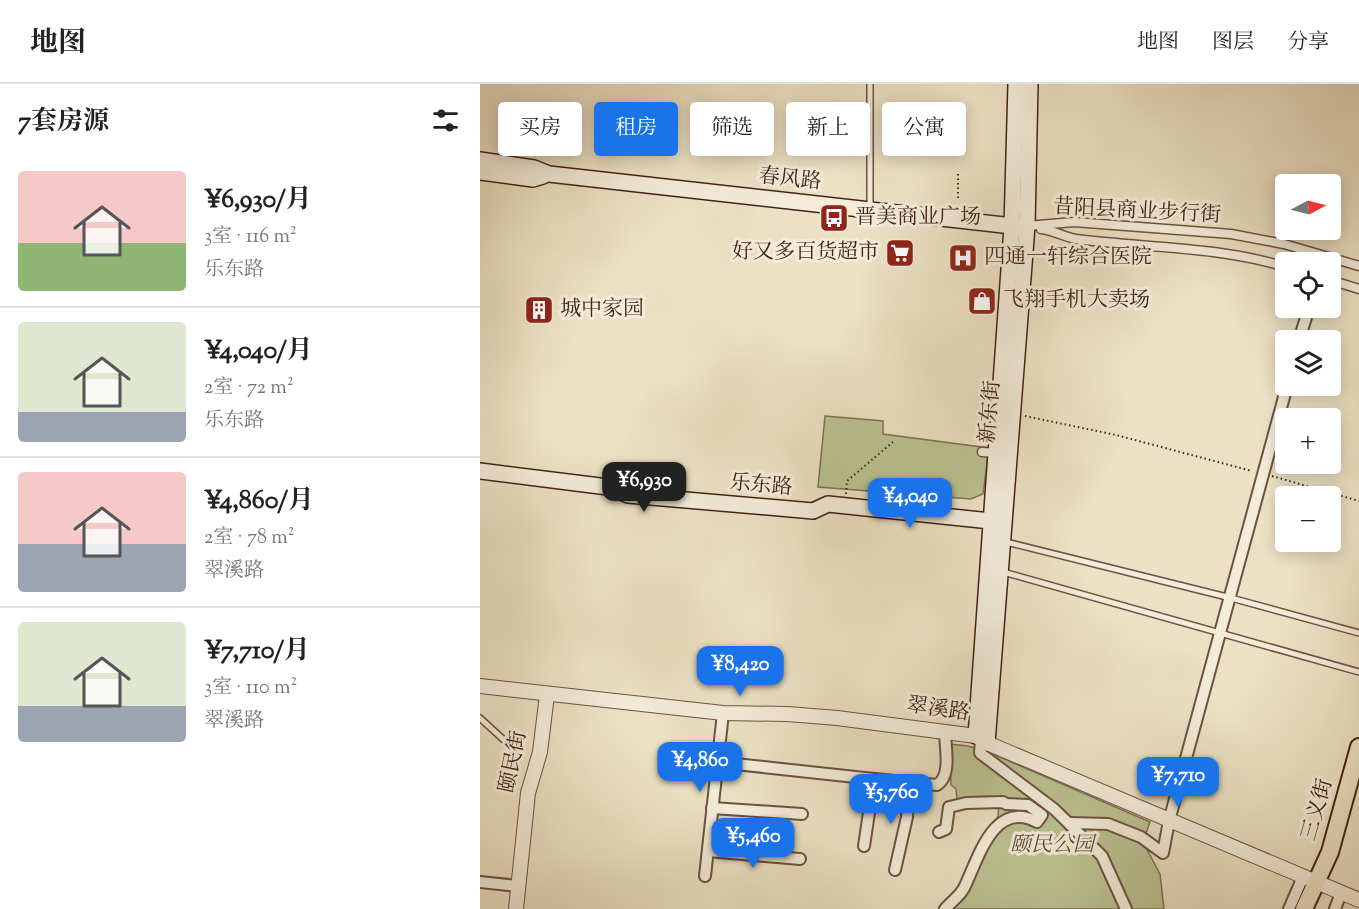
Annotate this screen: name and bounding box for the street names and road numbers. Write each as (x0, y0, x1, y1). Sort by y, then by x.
street label: 春风路 (757, 162, 823, 198)
street label: 昔阳县商业步行街 (1052, 193, 1222, 231)
street label: 新东街 (973, 379, 1009, 445)
street label: 乐东路 (728, 468, 794, 504)
street label: 翠溪路 (905, 691, 971, 729)
street label: 颐民街 (493, 728, 535, 796)
street label: 三义街 (1295, 776, 1341, 844)

